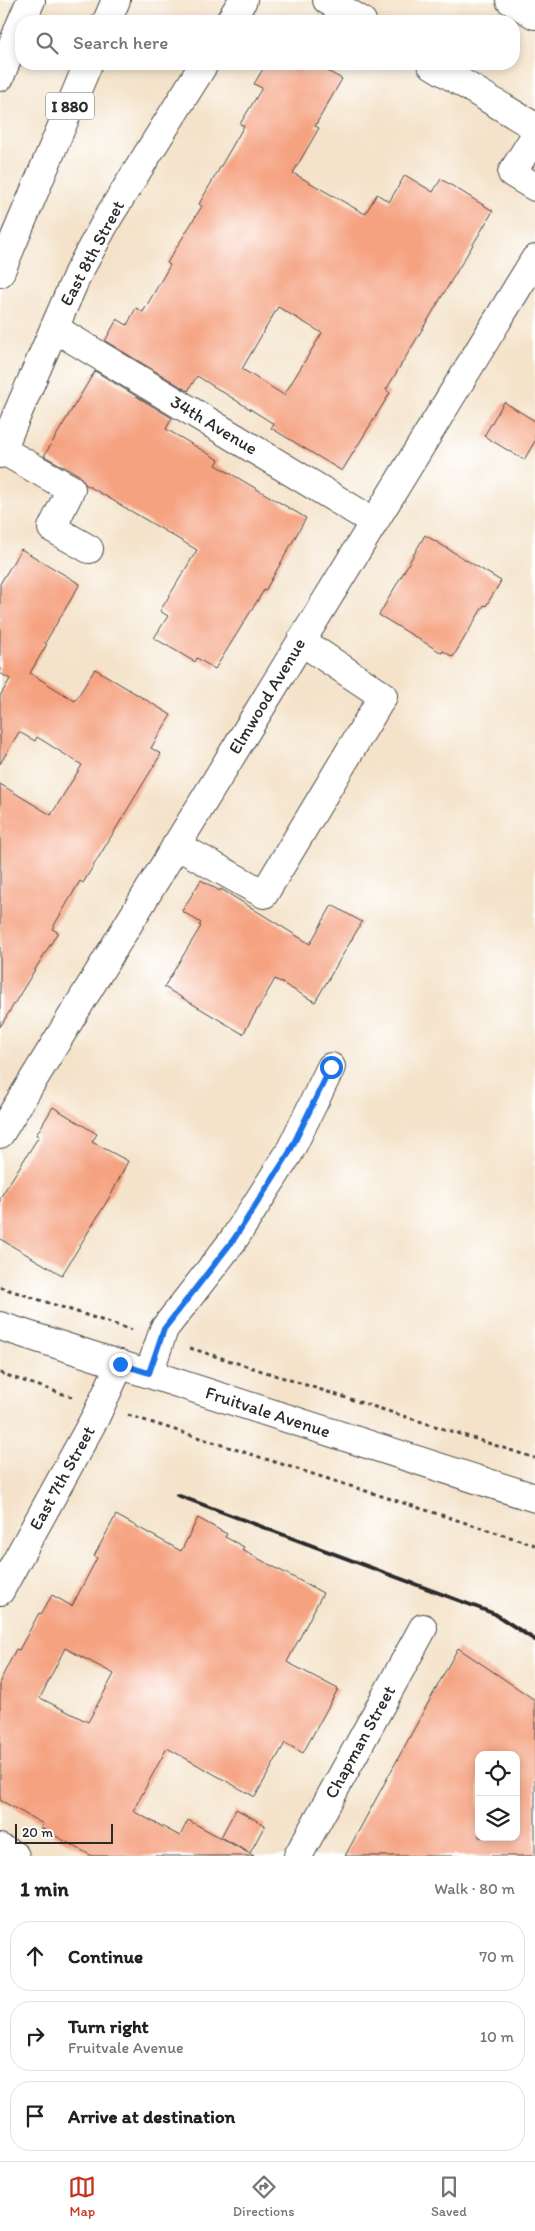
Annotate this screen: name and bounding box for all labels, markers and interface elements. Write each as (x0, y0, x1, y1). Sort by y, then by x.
search box (15, 15, 520, 70)
icon: search (33, 29, 61, 57)
text: Search here (73, 31, 168, 54)
road number: I 880 (46, 92, 94, 120)
street label: East 8th Street (55, 196, 129, 310)
street label: 34th Avenue (166, 390, 262, 460)
street label: Elmwood Avenue (224, 634, 310, 758)
route start (320, 1056, 343, 1079)
route end (109, 1353, 132, 1376)
street label: Fruitvale Avenue (203, 1381, 333, 1443)
street label: East 7th Street (24, 1422, 100, 1534)
street label: Chapman Street (320, 1681, 400, 1802)
map controls (475, 1751, 520, 1841)
button: locate (475, 1751, 520, 1796)
button: layers (475, 1796, 520, 1841)
scale bar (15, 1821, 112, 1844)
text: 20 m (22, 1824, 53, 1841)
text: 1 min (20, 1876, 69, 1901)
text: Walk · 80 m (434, 1879, 515, 1898)
icon: ahead (21, 1942, 49, 1970)
text: Continue (68, 1945, 143, 1968)
text: 70 m (479, 1947, 514, 1966)
text: Turn right (68, 2015, 149, 2038)
icon: right (21, 2022, 49, 2050)
text: 10 m (480, 2027, 514, 2046)
text: Fruitvale Avenue (68, 2038, 184, 2057)
icon: arrive (21, 2102, 49, 2130)
text: Arrive at destination (68, 2105, 235, 2128)
tab: Map (68, 2173, 96, 2220)
tab: Directions (233, 2173, 294, 2220)
tab: Saved (431, 2173, 467, 2220)

